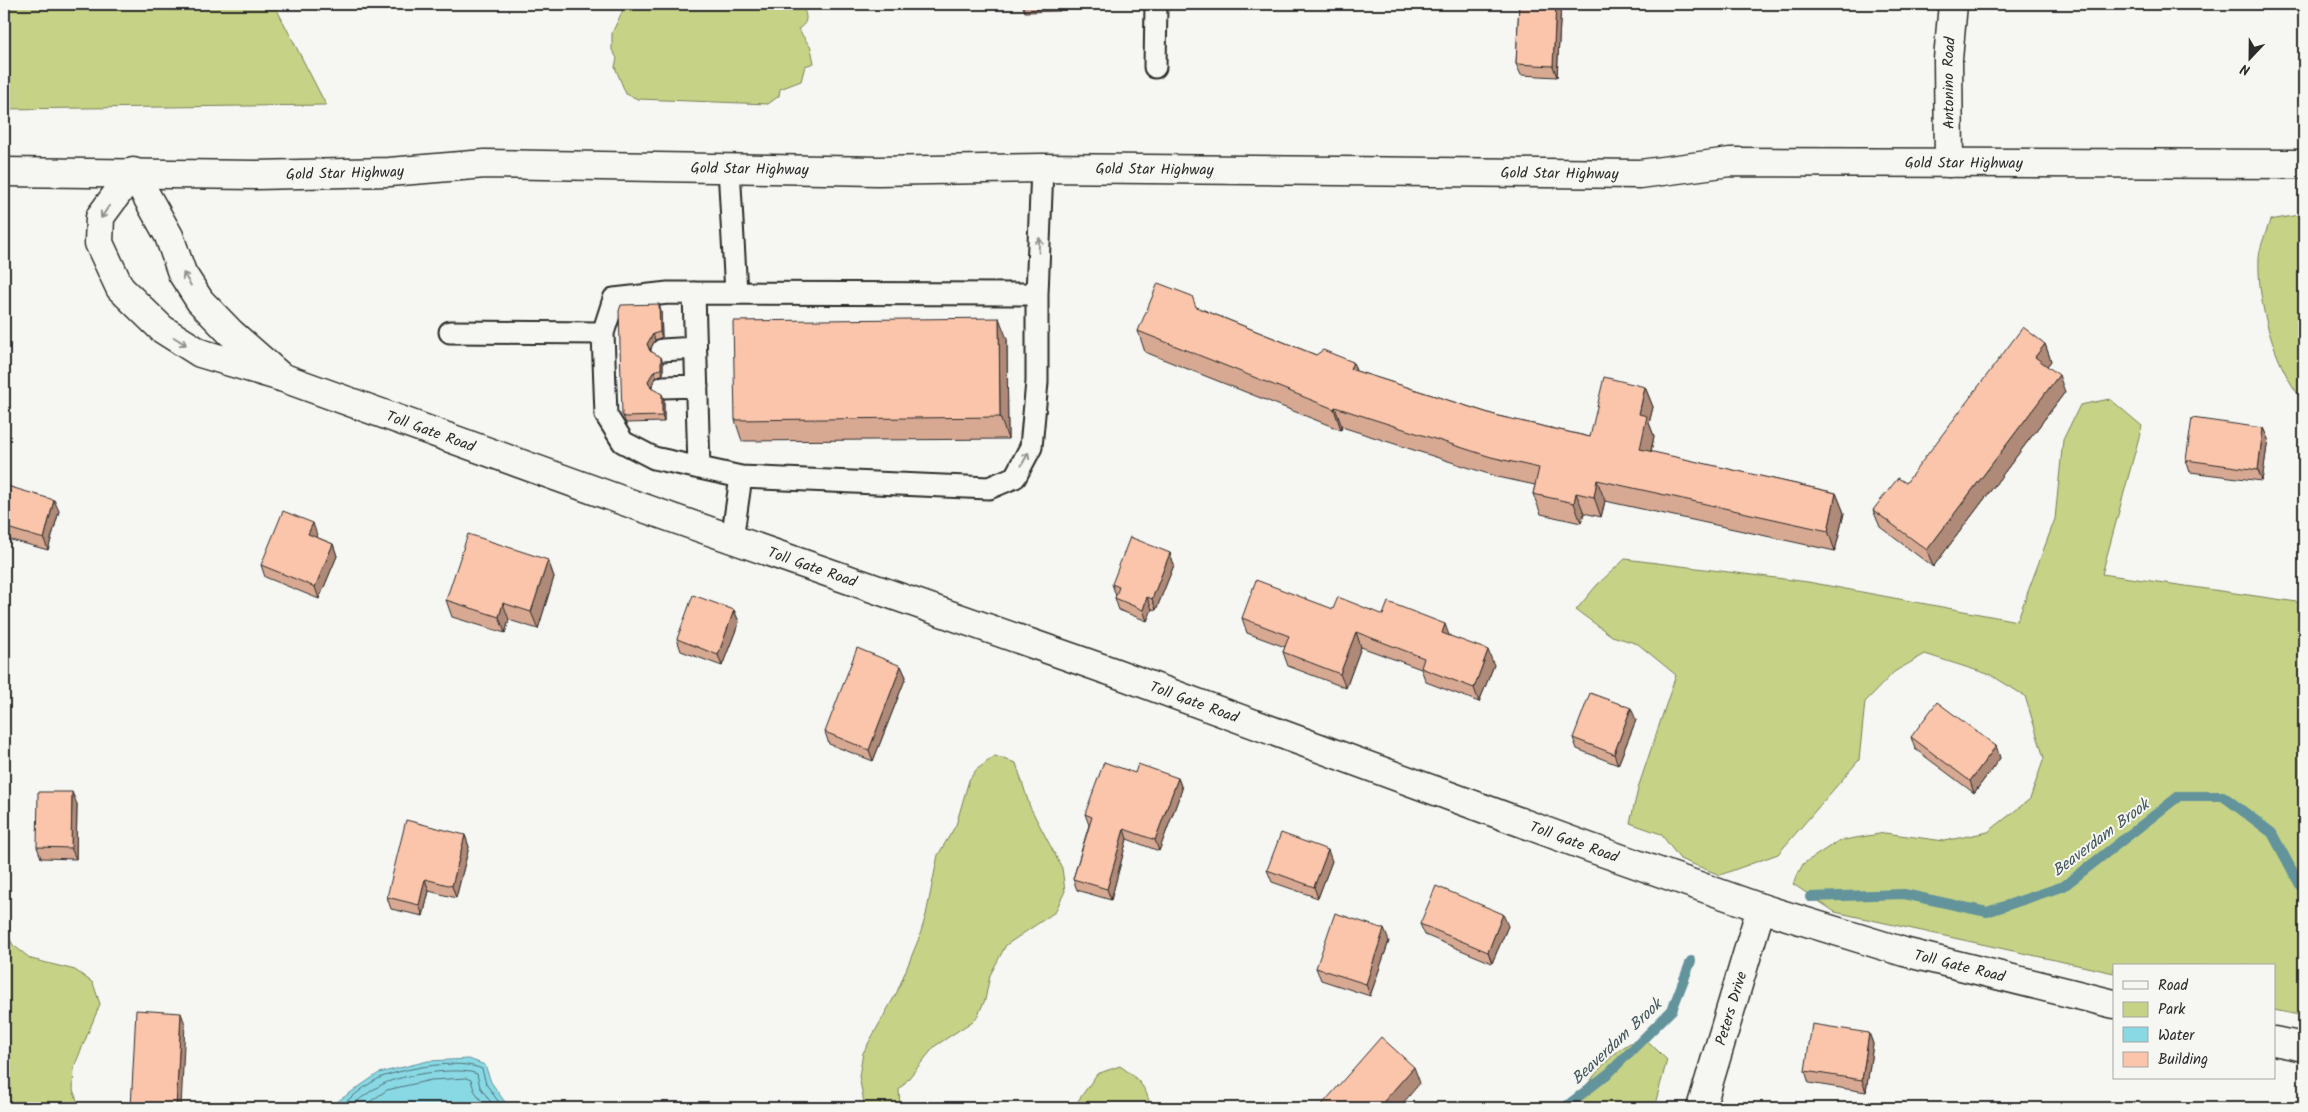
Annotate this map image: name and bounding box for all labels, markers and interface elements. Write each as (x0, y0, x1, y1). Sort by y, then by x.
north arrow (2226, 32, 2276, 82)
street label: Antonino Road (1937, 35, 1963, 129)
text: N (2237, 57, 2254, 81)
street label: Gold Star Highway (1905, 152, 2024, 176)
street label: Gold Star Highway (690, 157, 810, 183)
street label: Gold Star Highway (1095, 158, 1215, 183)
street label: Gold Star Highway (286, 160, 406, 187)
street label: Gold Star Highway (1500, 162, 1620, 187)
one-way arrow (100, 204, 110, 218)
one-way arrow (1034, 237, 1043, 253)
one-way arrow (181, 273, 191, 287)
one-way arrow (173, 335, 187, 346)
street label: Toll Gate Road (383, 405, 479, 459)
one-way arrow (1020, 452, 1030, 467)
street label: Toll Gate Road (764, 541, 860, 595)
street label: Toll Gate Road (1146, 675, 1242, 730)
water label: Beaverdam Brook (2047, 792, 2157, 883)
street label: Toll Gate Road (1526, 816, 1622, 870)
street label: Toll Gate Road (1911, 944, 2008, 990)
legend (2113, 964, 2276, 1080)
street label: Peters Drive (1709, 968, 1754, 1049)
text: Road (2158, 974, 2189, 998)
water label: Beaverdam Brook (1566, 992, 1670, 1091)
text: Park (2158, 998, 2186, 1022)
text: Water (2158, 1024, 2195, 1048)
text: Building (2158, 1048, 2208, 1072)

